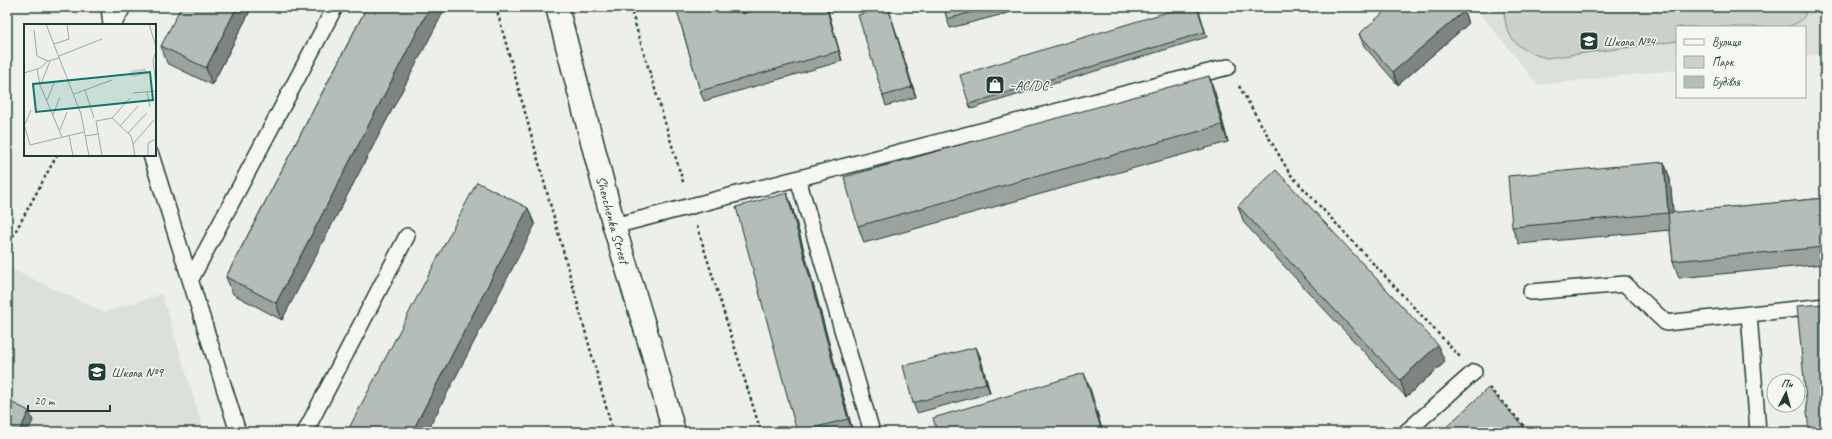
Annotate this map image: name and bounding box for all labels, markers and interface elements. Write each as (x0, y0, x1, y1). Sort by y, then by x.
inset map (24, 24, 156, 156)
legend (1676, 26, 1806, 98)
school or university icon: Школа №4 (1578, 30, 1600, 52)
place label: Школа №4 (1603, 33, 1657, 50)
text: Вулиця (1712, 34, 1741, 50)
text: Парк (1712, 54, 1735, 70)
shop icon: ~AC/DC- (984, 74, 1006, 96)
text: Будівля (1712, 74, 1741, 90)
place label: ~AC/DC- (1009, 77, 1054, 94)
street label: Shevchenka Street (592, 174, 634, 268)
school or university icon: Школа №9 (86, 361, 108, 383)
place label: Школа №9 (111, 364, 165, 381)
north arrow (1766, 373, 1806, 413)
text: Пн (1781, 375, 1795, 391)
scale bar (28, 387, 110, 413)
text: 20 m (34, 393, 56, 409)

